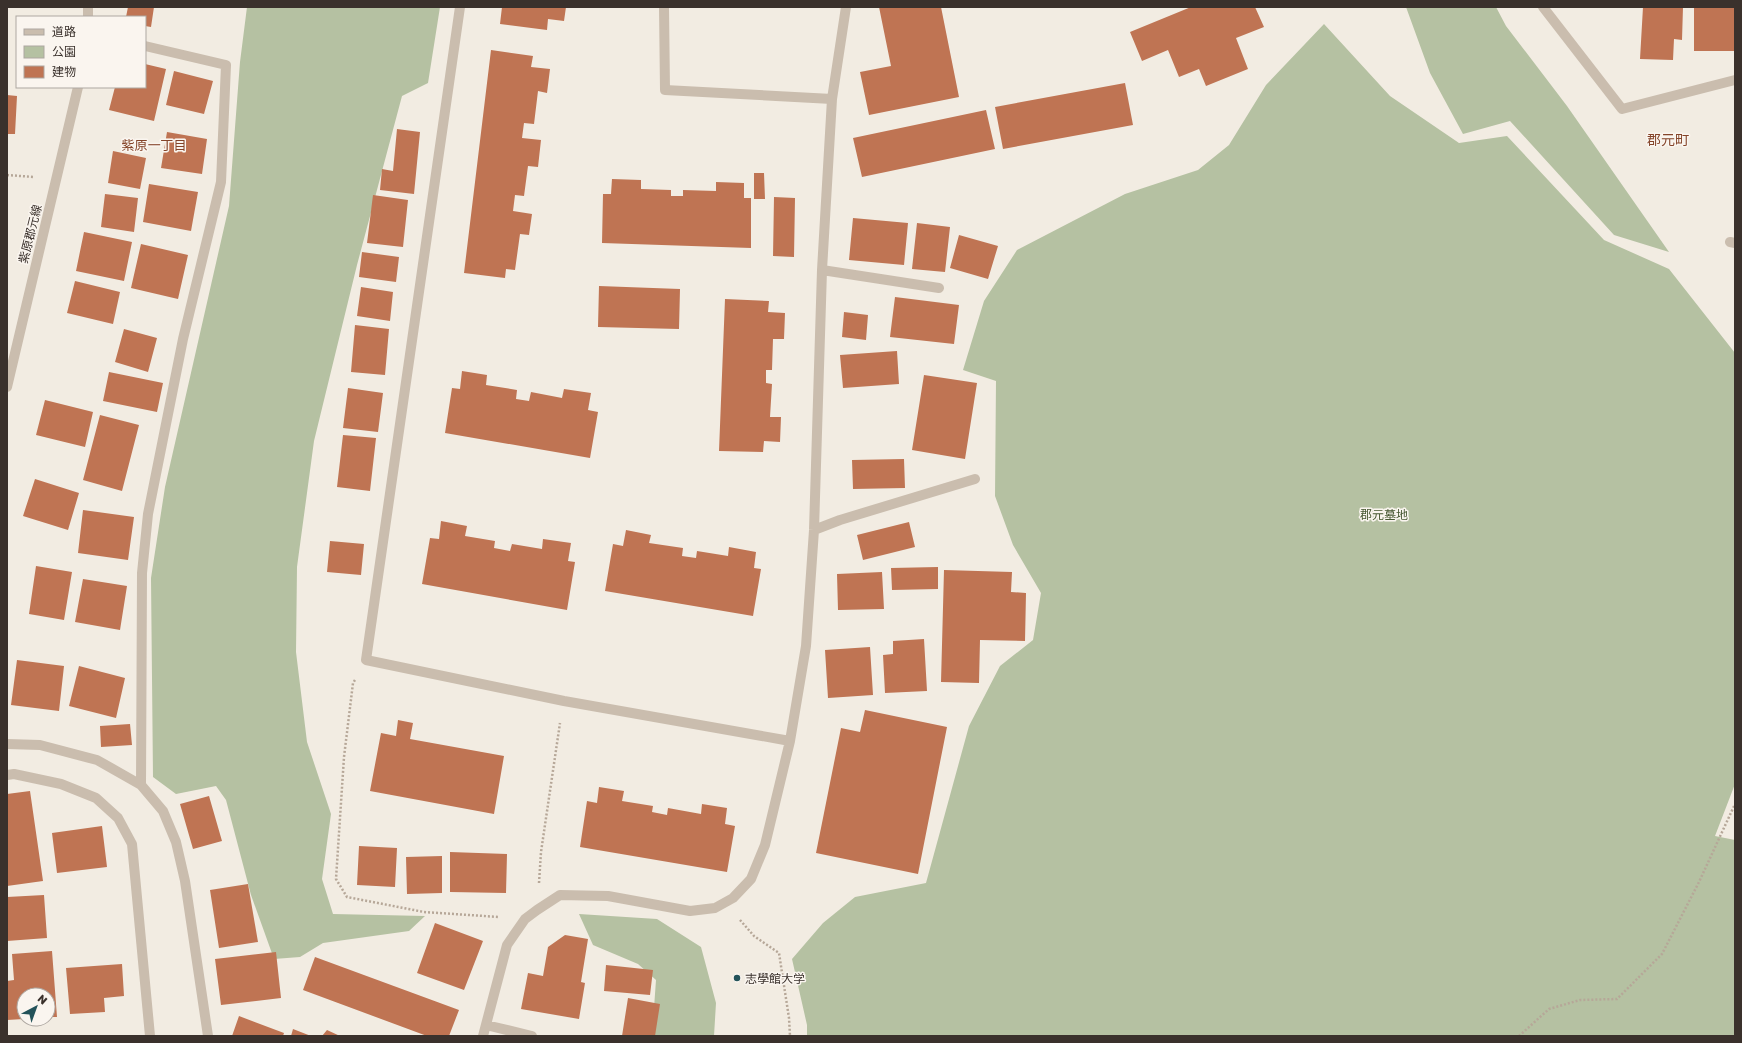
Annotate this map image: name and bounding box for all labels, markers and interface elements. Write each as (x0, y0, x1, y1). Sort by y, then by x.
legend (16, 16, 146, 88)
text: 道路 (52, 24, 76, 39)
text: 公園 (52, 44, 76, 59)
text: 建物 (52, 64, 76, 79)
district label: 郡元町 (1647, 131, 1689, 148)
district label: 紫原一丁目 (121, 137, 187, 153)
street label: 紫原郡元線 (15, 203, 45, 265)
park label: 郡元墓地 (1360, 507, 1408, 522)
place label: 志學館大学 (745, 971, 805, 986)
marker: 志學館大学 (732, 973, 742, 983)
north arrow (16, 987, 56, 1027)
text: N (35, 991, 50, 1007)

